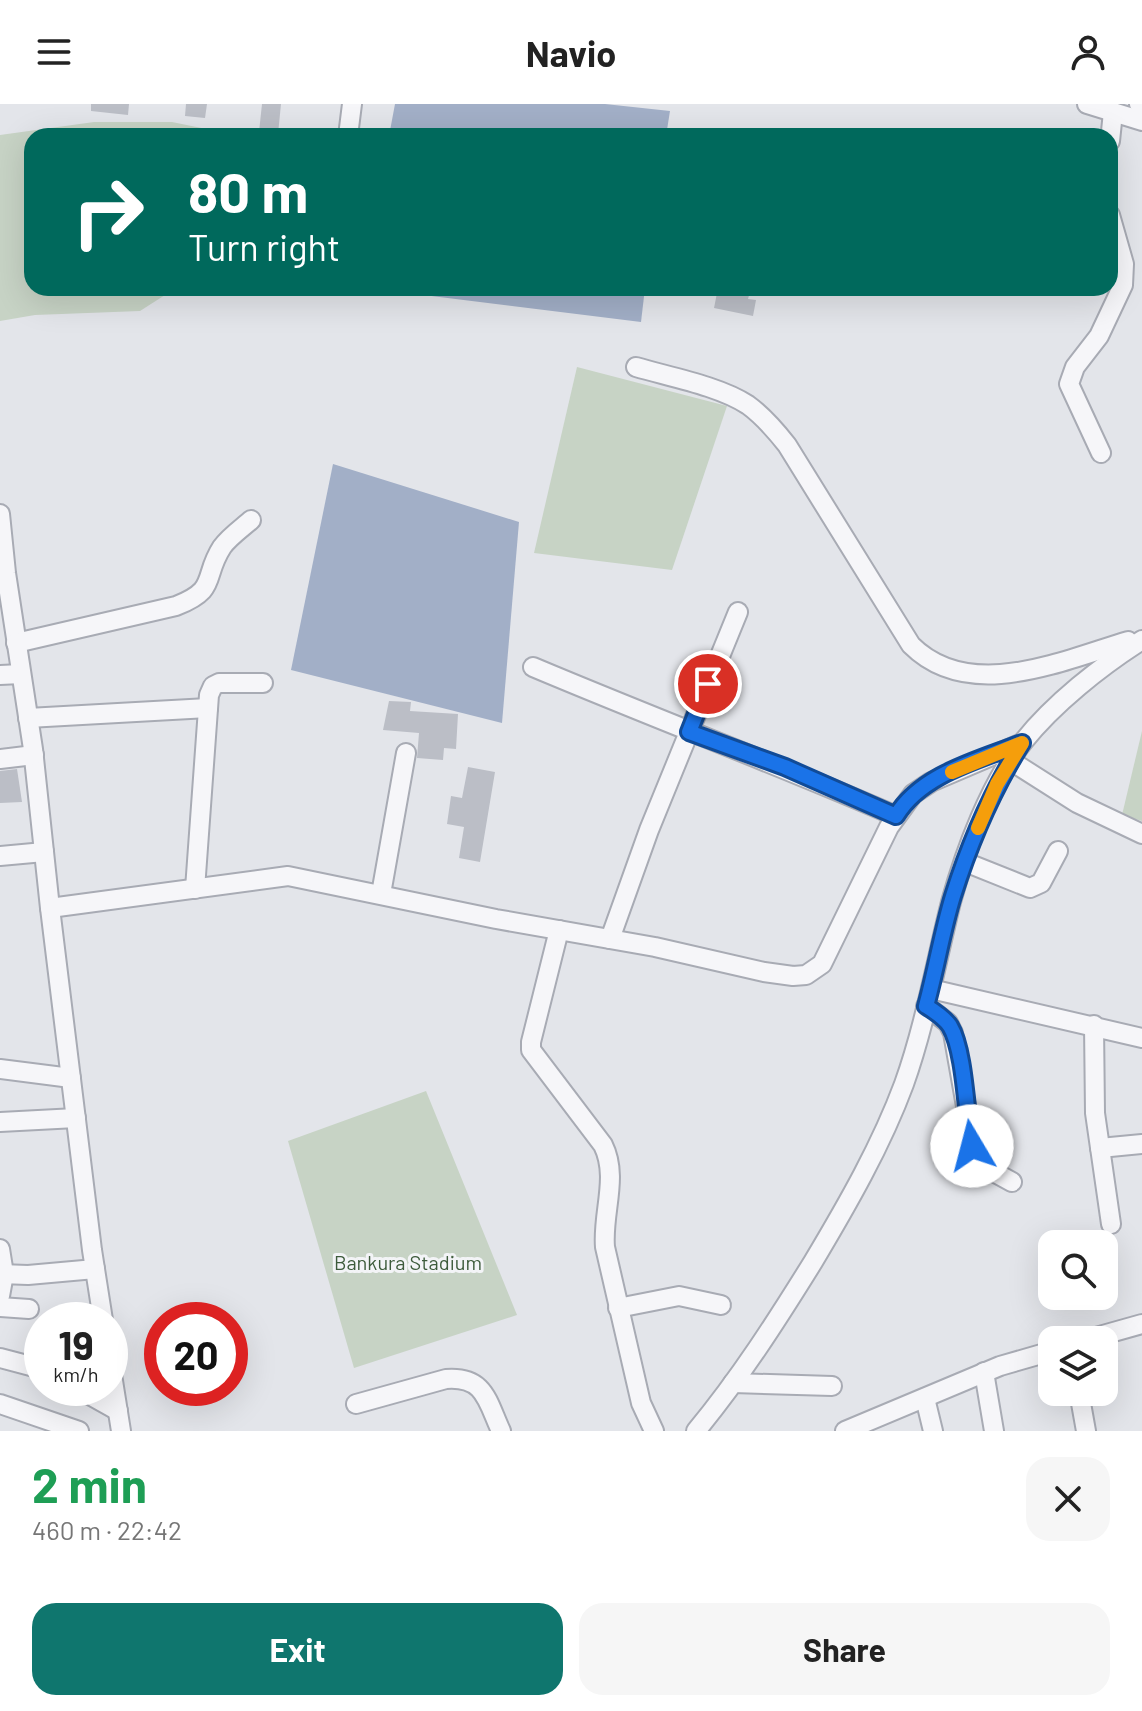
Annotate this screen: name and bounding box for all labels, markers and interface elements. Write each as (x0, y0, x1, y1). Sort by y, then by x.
icon: menu (32, 30, 76, 74)
icon: person (1066, 30, 1110, 74)
text: Navio (526, 31, 616, 74)
text: 80 m (188, 157, 308, 224)
icon: right (56, 160, 160, 264)
text: Turn right (188, 225, 340, 268)
pin (674, 650, 742, 718)
icon: arrive (686, 662, 730, 706)
position arrow (930, 1104, 1014, 1188)
map controls (1038, 1230, 1118, 1406)
button: search (1038, 1230, 1118, 1310)
park label: Bankura Stadium (334, 1250, 482, 1274)
speed limit sign: 20 (144, 1302, 248, 1406)
text: 19 (58, 1320, 94, 1368)
button: layers (1038, 1326, 1118, 1406)
text: km/h (53, 1362, 99, 1386)
text: 2 min (32, 1455, 147, 1513)
button: close (1026, 1457, 1110, 1541)
text: 460 m · 22:42 (32, 1514, 182, 1545)
button: Exit (32, 1603, 563, 1695)
button: Share (579, 1603, 1110, 1695)

